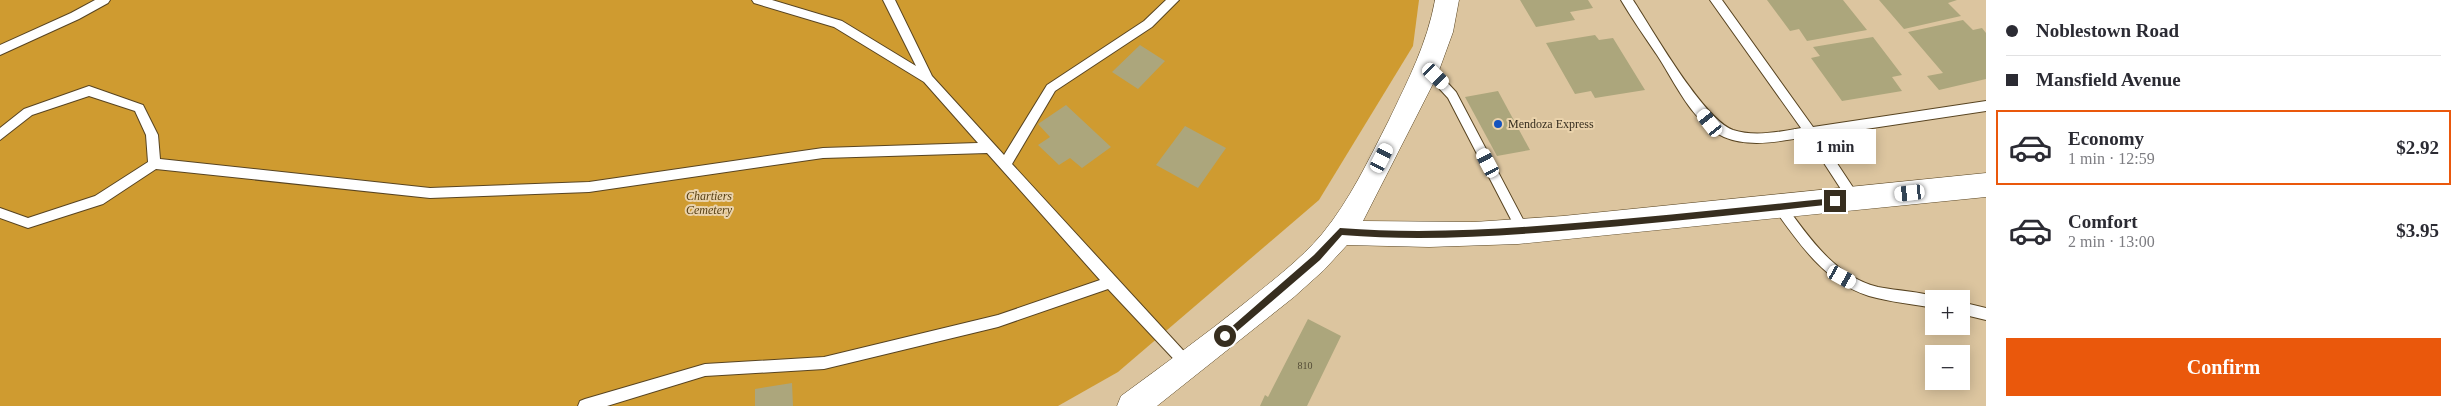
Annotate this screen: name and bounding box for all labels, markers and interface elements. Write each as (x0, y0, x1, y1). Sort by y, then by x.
text: Noblestown Road (2036, 20, 2179, 41)
car (1420, 60, 1452, 92)
text: Mansfield Avenue (2036, 69, 2181, 90)
car (1694, 107, 1725, 139)
place label: Mendoza Express (1508, 117, 1594, 131)
marker: Mendoza Express (1492, 118, 1504, 130)
icon: car (2008, 125, 2053, 170)
callout: 1 min (1794, 128, 1876, 164)
text: Economy (2068, 128, 2144, 149)
text: $2.92 (2396, 137, 2439, 158)
text: 1 min (1816, 138, 1854, 155)
car (1368, 141, 1395, 175)
car (1474, 146, 1501, 180)
text: 1 min · 12:59 (2068, 150, 2155, 167)
car (1894, 184, 1925, 202)
park label: Chartiers Cemetery (686, 189, 733, 217)
route end (1824, 190, 1846, 212)
icon: car (2008, 208, 2053, 253)
text: Comfort (2068, 211, 2138, 232)
text: $3.95 (2396, 220, 2439, 241)
text: 2 min · 13:00 (2068, 233, 2155, 250)
car (1825, 263, 1858, 291)
map controls (1925, 290, 1970, 390)
button: + (1925, 290, 1970, 335)
route start (1214, 325, 1236, 347)
button: Confirm (2006, 338, 2441, 396)
button: − (1925, 345, 1970, 390)
house number: 810 (1298, 360, 1313, 371)

